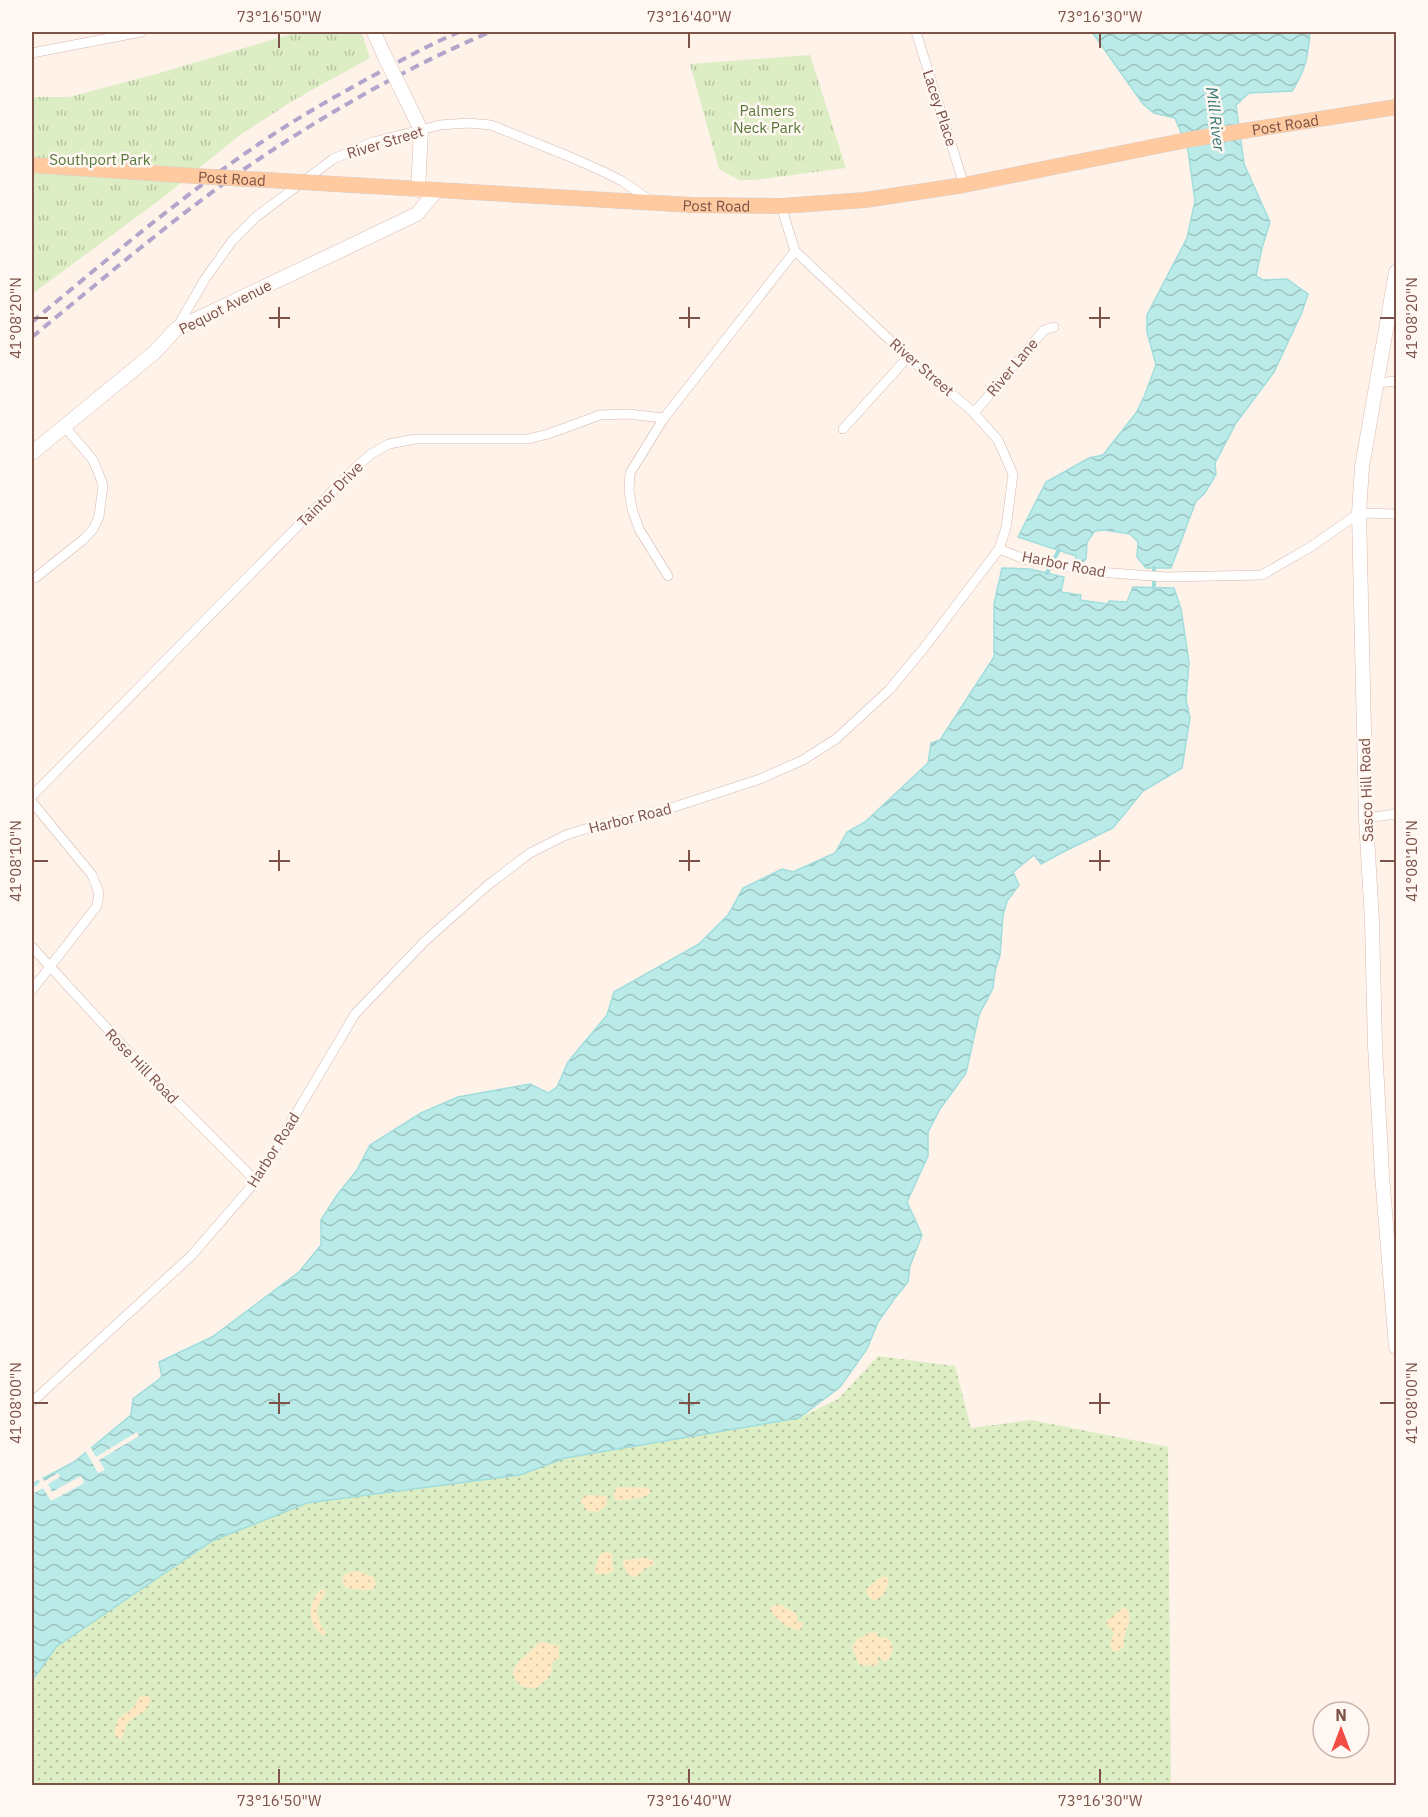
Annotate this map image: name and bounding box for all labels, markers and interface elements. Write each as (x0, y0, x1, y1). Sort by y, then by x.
text: 73°16'50"W (237, 7, 322, 26)
text: 73°16'40"W (647, 7, 732, 26)
text: 73°16'30"W (1058, 7, 1143, 26)
street label: Lacey Place (919, 67, 961, 149)
water label: Mill River (1202, 86, 1230, 154)
park label: Palmers Neck Park (733, 101, 801, 137)
street label: Post Road (1250, 110, 1320, 139)
street label: River Street (344, 121, 426, 163)
park label: Southport Park (49, 150, 151, 169)
street label: Post Road (198, 167, 266, 189)
street label: Post Road (682, 195, 750, 215)
street label: Pequot Avenue (175, 275, 275, 339)
text: 41°08'20"N (6, 277, 25, 359)
text: 41°08'20"N (1402, 277, 1421, 359)
street label: River Street (886, 334, 958, 400)
street label: River Lane (982, 334, 1042, 400)
street label: Taintor Drive (293, 457, 367, 531)
street label: Harbor Road (1021, 547, 1107, 581)
street label: Sasco Hill Road (1355, 738, 1377, 842)
street label: Harbor Road (587, 799, 673, 837)
text: 41°08'10"N (6, 820, 25, 902)
text: 41°08'10"N (1402, 820, 1421, 902)
street label: Rose Hill Road (101, 1024, 183, 1108)
street label: Harbor Road (242, 1109, 304, 1191)
text: 41°08'00"N (6, 1362, 25, 1444)
text: 41°08'00"N (1402, 1362, 1421, 1444)
north arrow (1311, 1700, 1371, 1760)
text: N (1335, 1705, 1347, 1725)
text: 73°16'50"W (237, 1791, 322, 1810)
text: 73°16'40"W (647, 1791, 732, 1810)
text: 73°16'30"W (1058, 1791, 1143, 1810)

